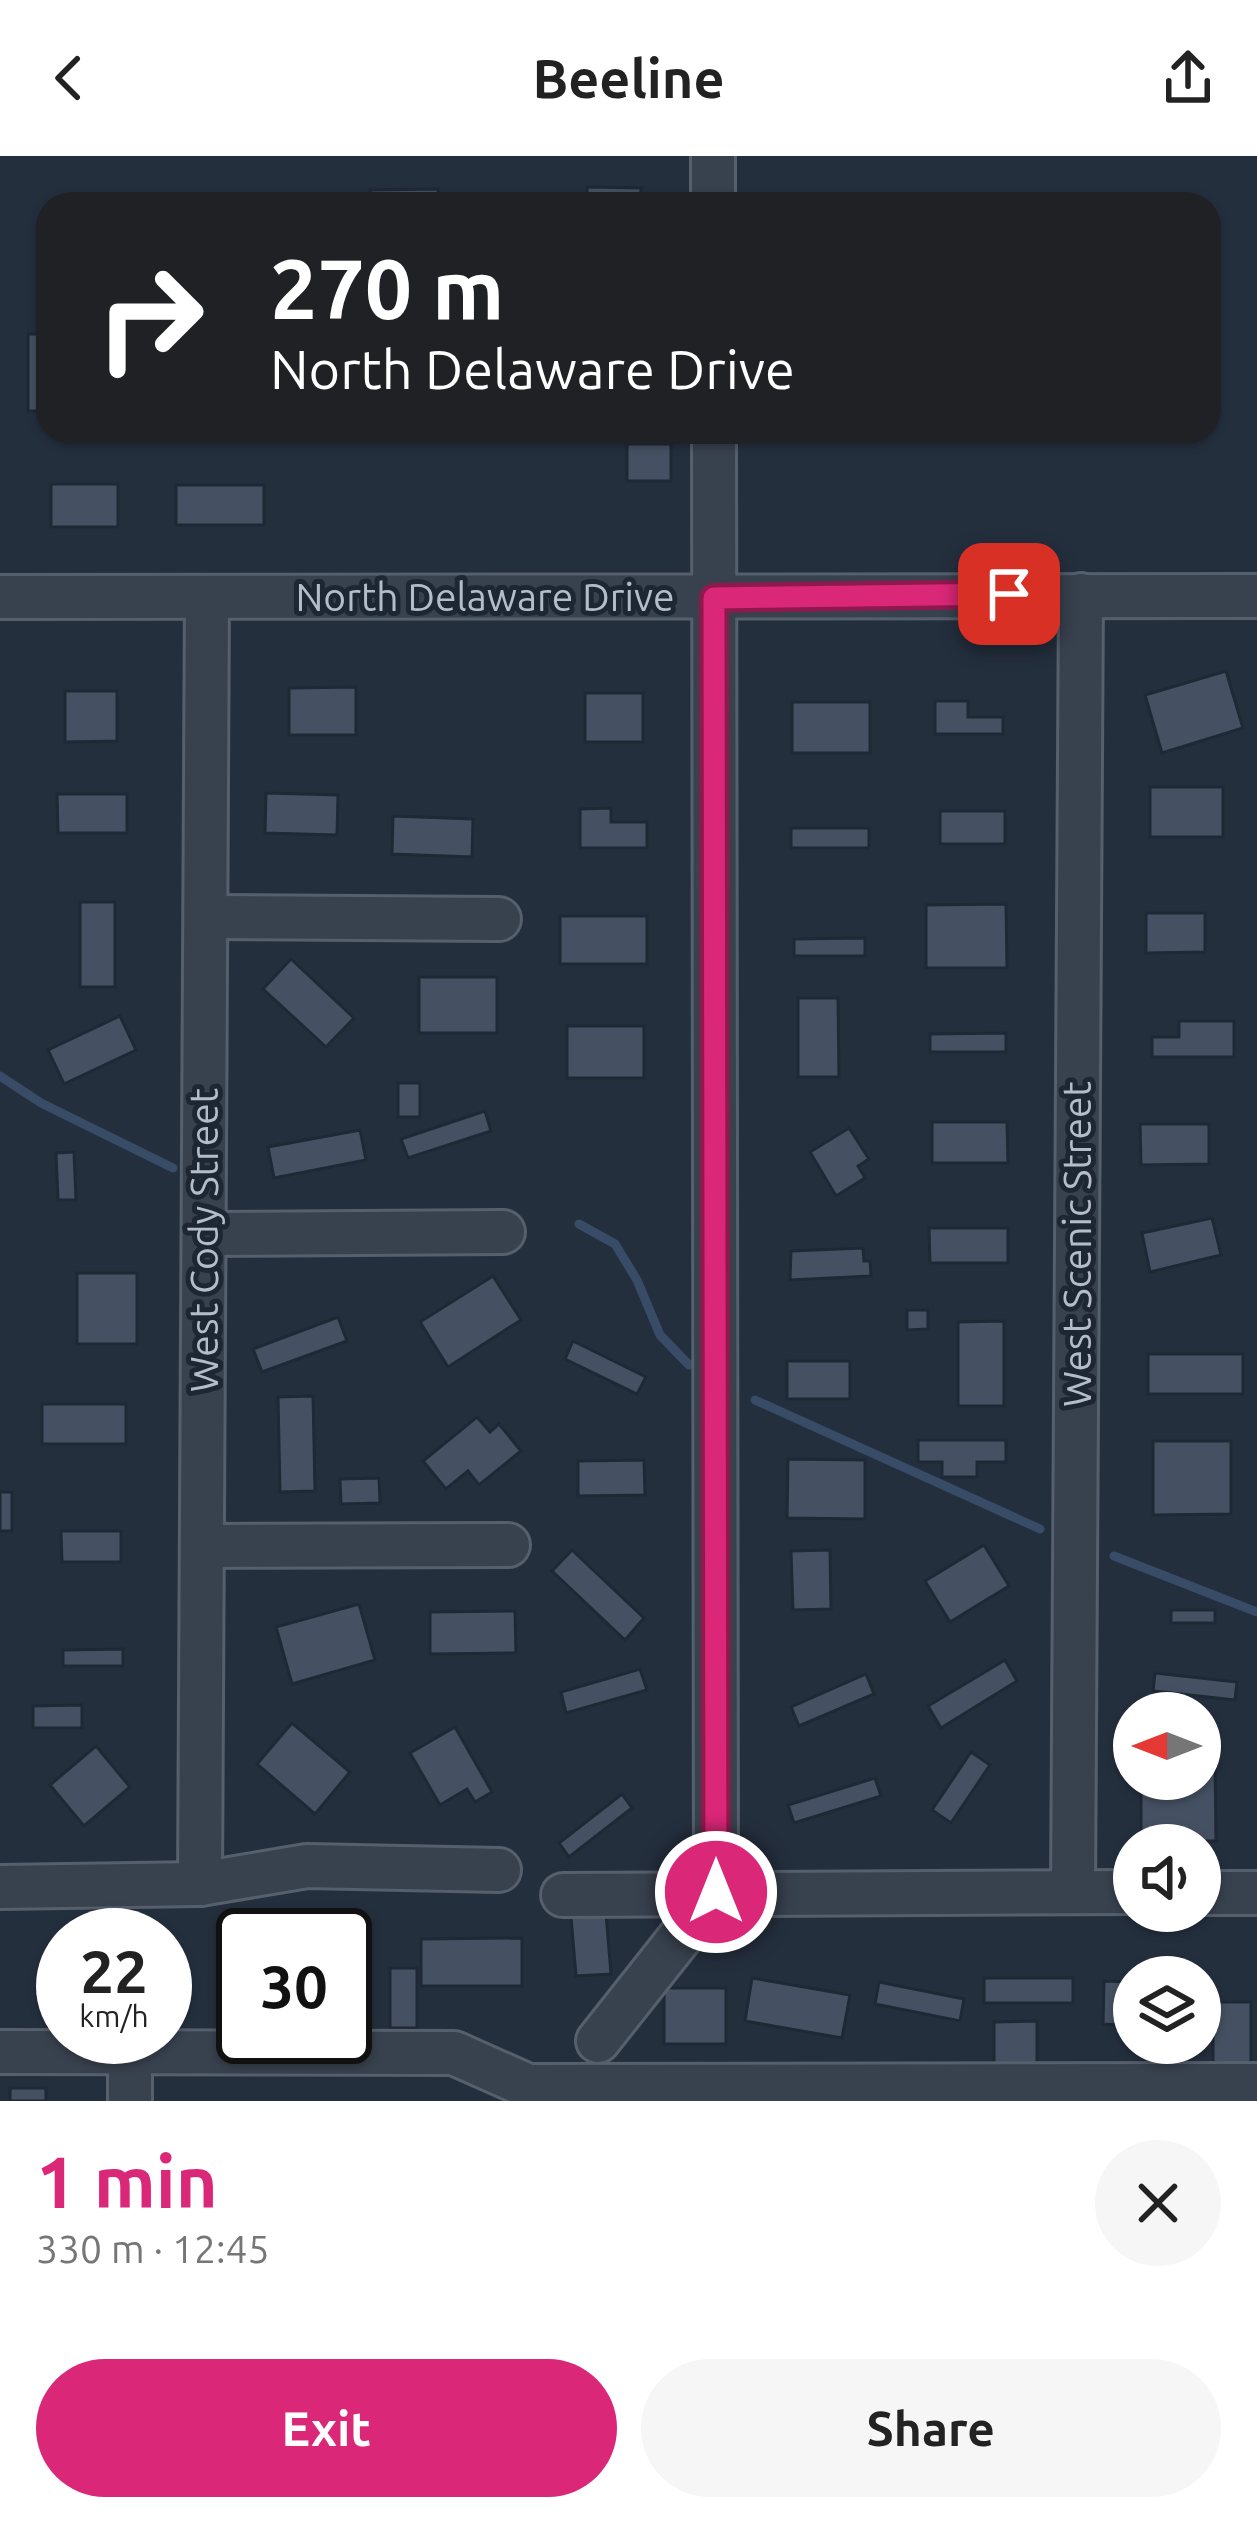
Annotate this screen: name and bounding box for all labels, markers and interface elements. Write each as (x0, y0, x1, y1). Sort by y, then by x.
icon: back (36, 45, 102, 111)
icon: share (1155, 45, 1221, 111)
text: Beeline (532, 48, 725, 108)
icon: right (72, 240, 228, 396)
text: 270 m (270, 241, 504, 335)
text: North Delaware Drive (270, 339, 795, 399)
pin (958, 543, 1060, 645)
icon: arrive (976, 561, 1042, 627)
street label: North Delaware Drive (295, 575, 675, 618)
street label: West Scenic Street (1055, 1081, 1098, 1407)
street label: West Cody Street (182, 1088, 225, 1392)
north arrow (1113, 1692, 1221, 1800)
map controls (1113, 1692, 1221, 2064)
button: sound (1113, 1824, 1221, 1932)
position arrow (653, 1829, 779, 1955)
speed limit sign: 30 (216, 1908, 372, 2064)
text: 22 (80, 1937, 148, 2004)
button: layers (1113, 1956, 1221, 2064)
text: km/h (79, 1999, 149, 2033)
button: close (1095, 2140, 1221, 2266)
text: 1 min (36, 2141, 218, 2222)
text: 330 m · 12:45 (36, 2227, 270, 2270)
button: Exit (36, 2359, 617, 2497)
button: Share (641, 2359, 1221, 2497)

